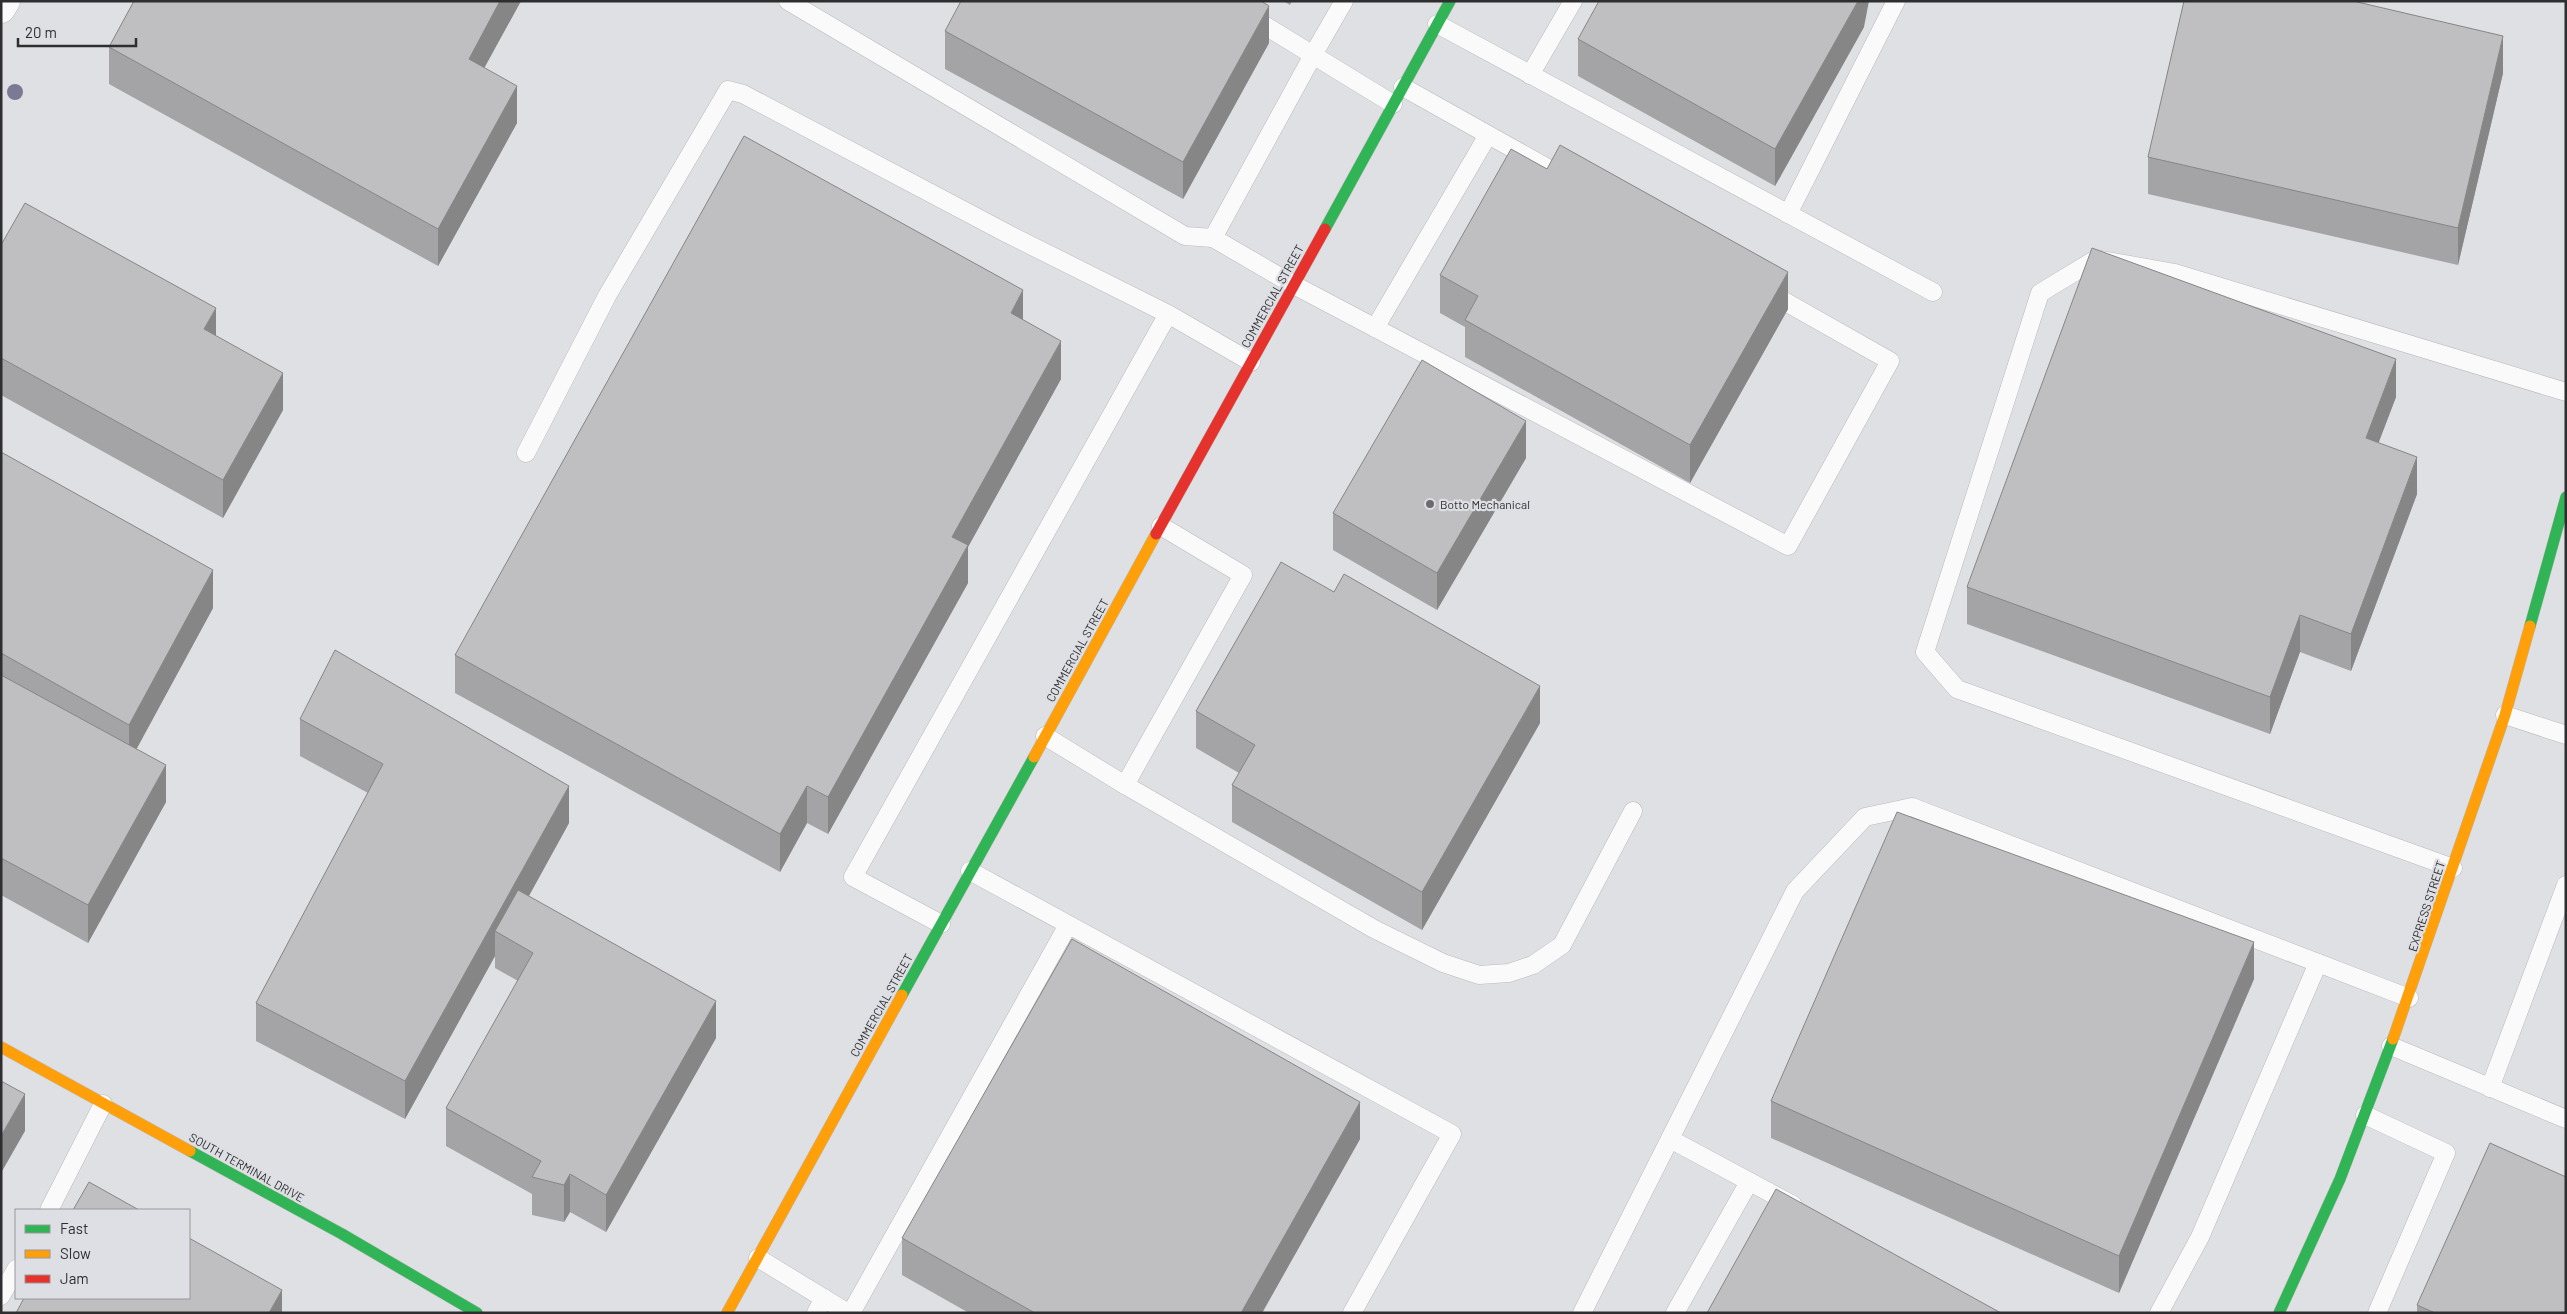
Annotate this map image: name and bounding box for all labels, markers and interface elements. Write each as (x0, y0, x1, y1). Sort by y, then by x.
scale bar (18, 15, 135, 47)
text: 20 m (25, 23, 57, 41)
street label: COMMERCIAL STREET (1238, 242, 1306, 350)
place label: Botto Mechanical (1440, 497, 1530, 511)
marker: Botto Mechanical (1424, 498, 1436, 510)
street label: COMMERCIAL STREET (1043, 596, 1111, 704)
street label: EXPRESS STREET (2405, 859, 2447, 953)
street label: COMMERCIAL STREET (847, 951, 915, 1059)
street label: SOUTH TERMINAL DRIVE (187, 1130, 307, 1204)
legend (15, 1209, 190, 1299)
text: Fast (60, 1219, 88, 1237)
text: Slow (60, 1244, 91, 1262)
text: Jam (60, 1269, 89, 1287)

